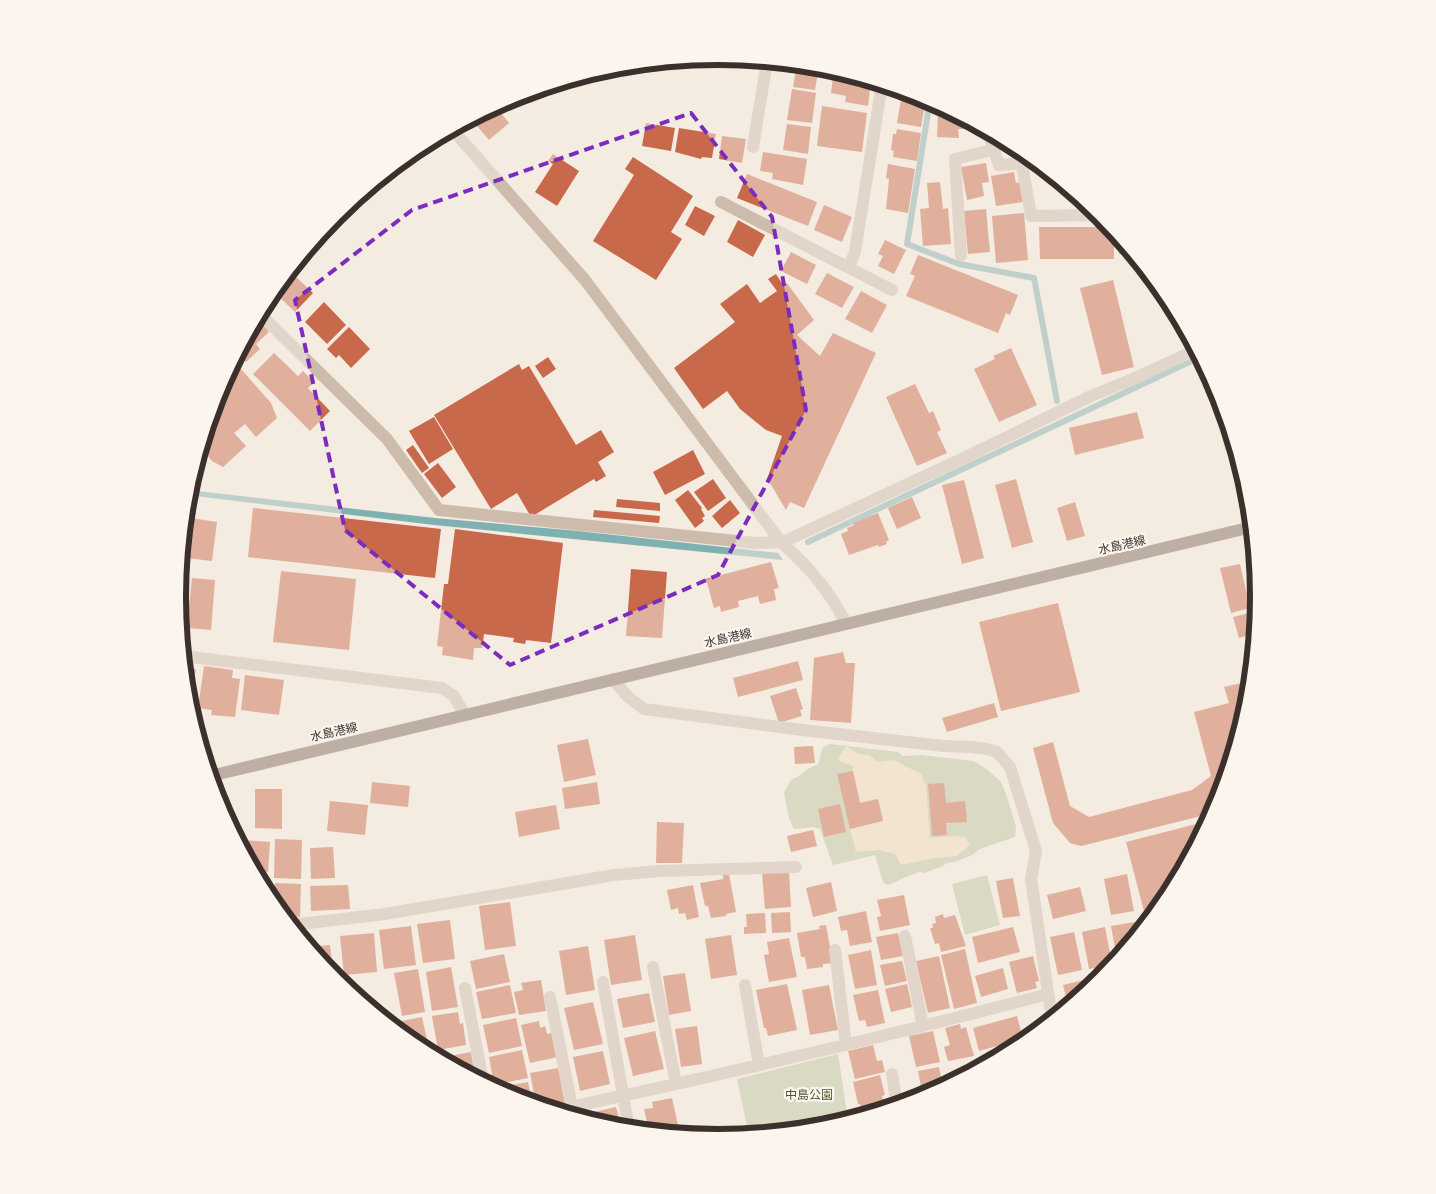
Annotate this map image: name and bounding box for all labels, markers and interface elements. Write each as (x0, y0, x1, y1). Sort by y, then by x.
street label: 水島港線 (1097, 532, 1147, 557)
street label: 水島港線 (703, 625, 753, 650)
street label: 水島港線 (309, 719, 359, 744)
park label: 中島公園 (785, 1087, 833, 1102)

